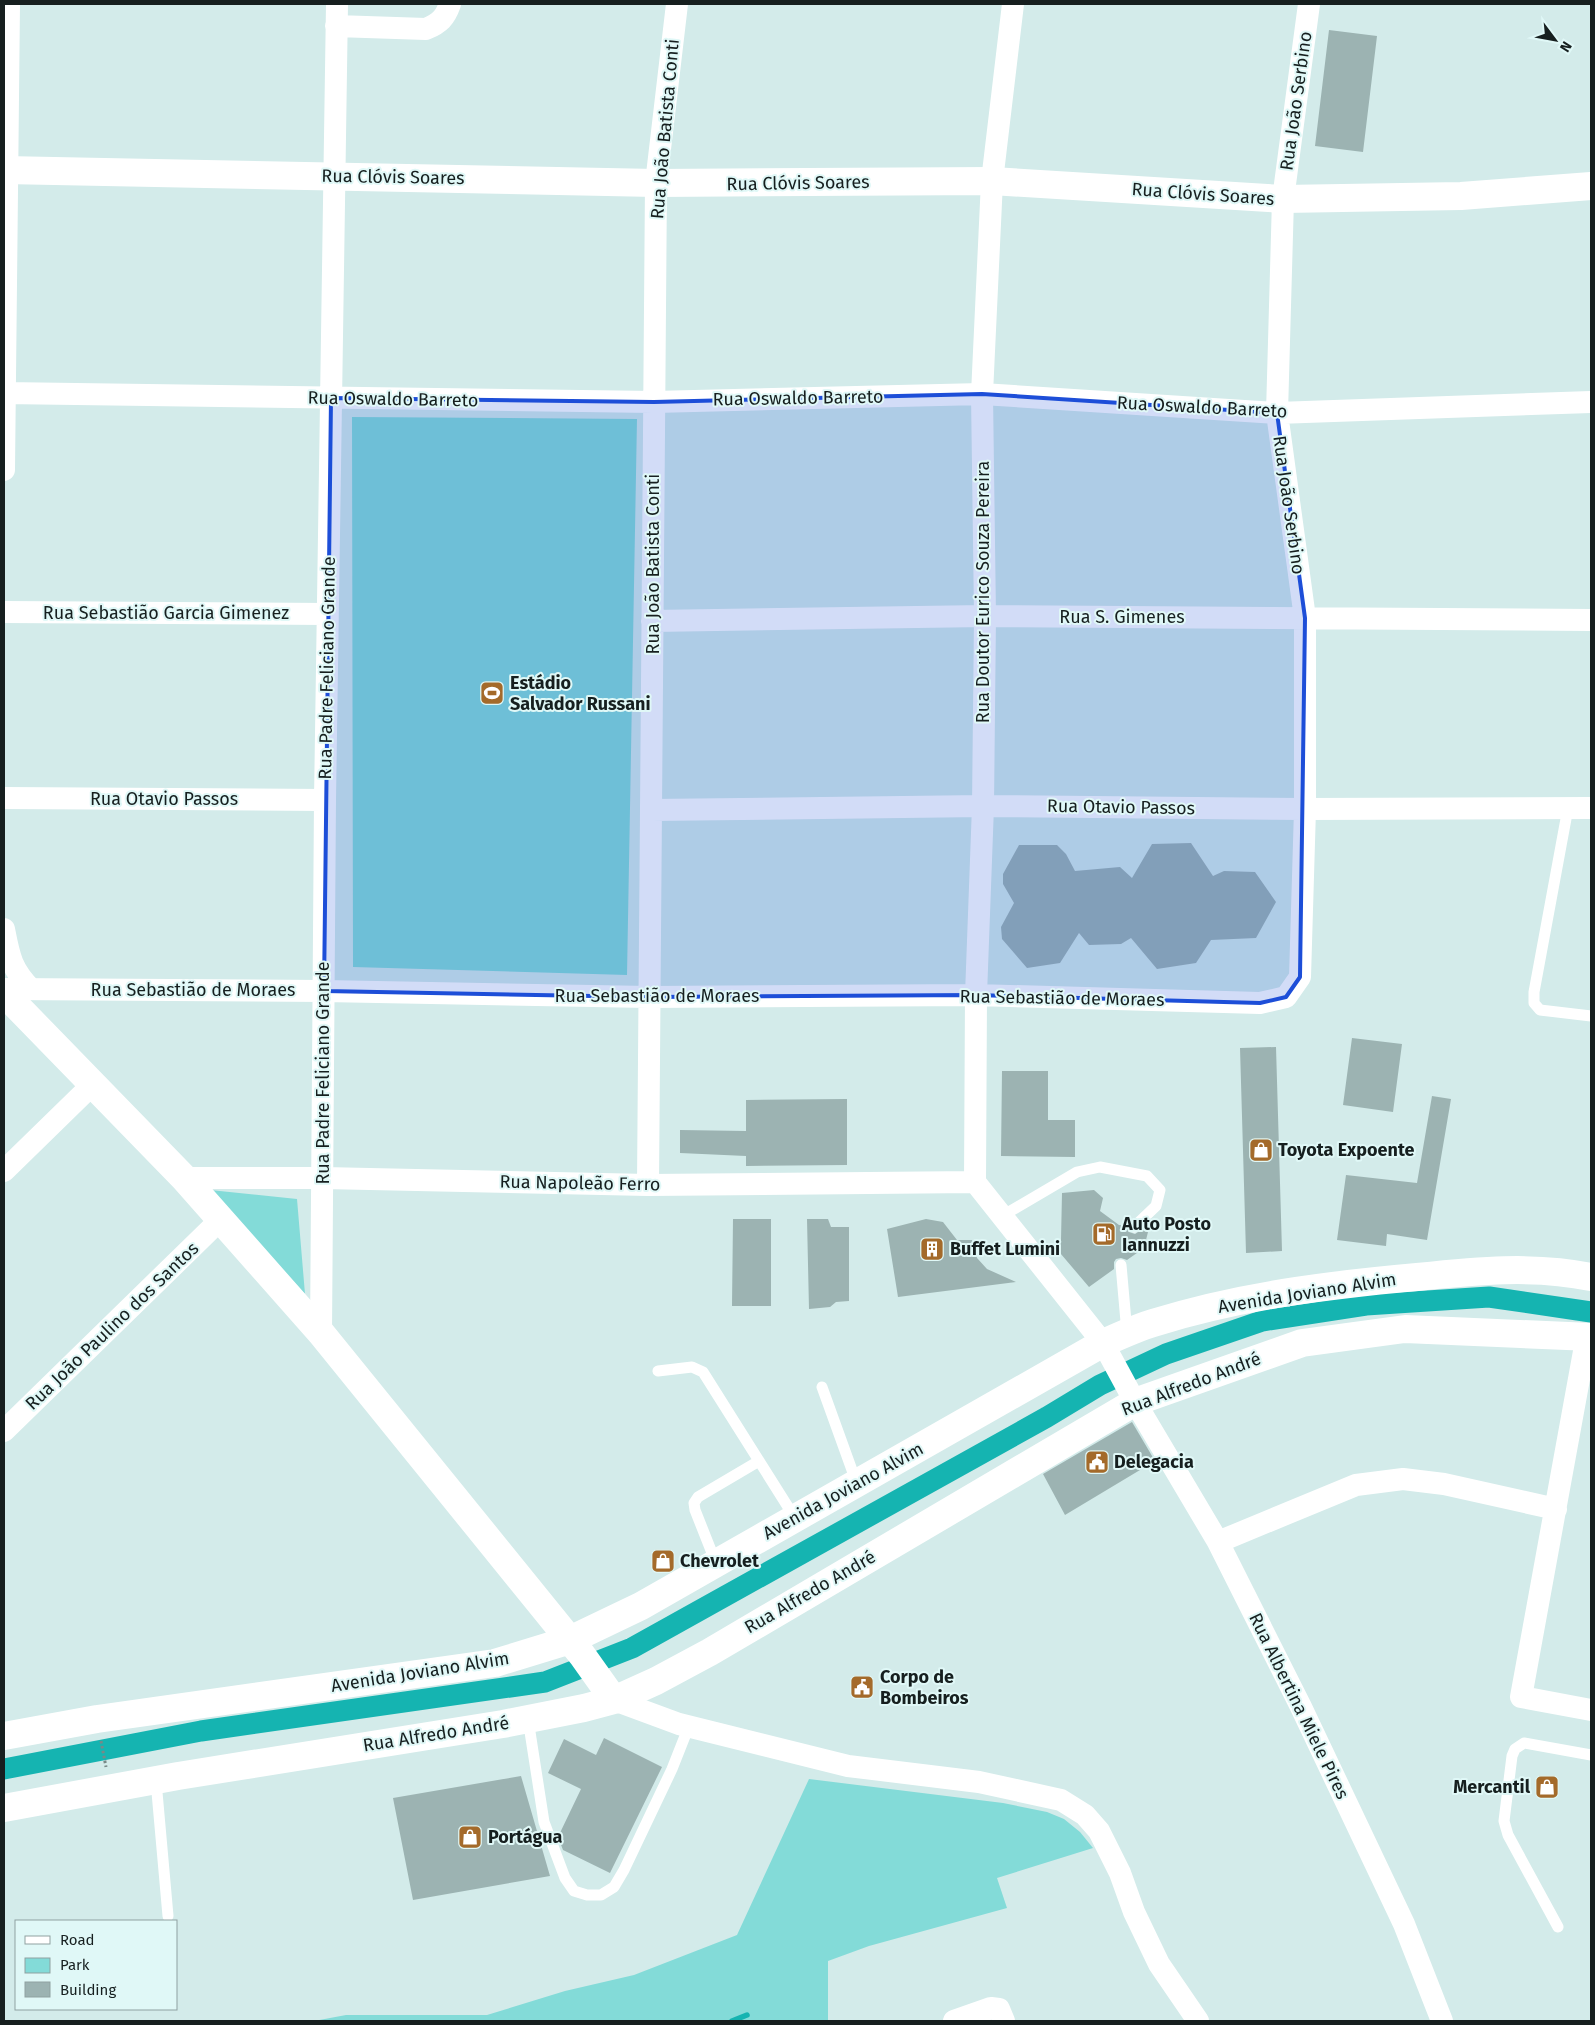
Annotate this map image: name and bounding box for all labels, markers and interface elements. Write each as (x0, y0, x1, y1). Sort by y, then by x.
north arrow (1530, 15, 1580, 65)
street label: Rua João Serbino (1275, 30, 1317, 172)
street label: Rua João Batista Conti (646, 38, 684, 220)
text: N (1556, 38, 1575, 55)
street label: Rua Clóvis Soares (321, 165, 465, 189)
street label: Rua Clóvis Soares (726, 171, 870, 195)
street label: Rua Clóvis Soares (1131, 178, 1275, 210)
street label: Rua Oswaldo Barreto (712, 386, 884, 410)
street label: Rua Oswaldo Barreto (307, 387, 479, 411)
street label: Rua Oswaldo Barreto (1116, 392, 1288, 422)
street label: Rua João Serbino (1268, 434, 1310, 576)
street label: Rua Doutor Eurico Souza Pereira (972, 461, 994, 723)
street label: Rua João Batista Conti (642, 474, 664, 654)
street label: Rua Padre Feliciano Grande (314, 556, 340, 780)
street label: Rua Sebastião Garcia Gimenez (43, 602, 289, 624)
street label: Rua S. Gimenes (1059, 606, 1185, 628)
place label: Estádio Salvador Russani (510, 672, 650, 715)
sports icon: Estádio Salvador Russani (479, 680, 505, 706)
street label: Rua Otavio Passos (90, 788, 238, 810)
street label: Rua Otavio Passos (1047, 795, 1195, 819)
street label: Rua Padre Feliciano Grande (312, 961, 334, 1185)
street label: Rua Sebastião de Moraes (91, 979, 295, 1001)
street label: Rua Sebastião de Moraes (555, 985, 759, 1007)
street label: Rua Sebastião de Moraes (959, 985, 1165, 1011)
shop icon: Toyota Expoente (1248, 1137, 1274, 1163)
place label: Toyota Expoente (1278, 1139, 1415, 1161)
street label: Rua Napoleão Ferro (499, 1171, 661, 1195)
place label: Auto Posto Iannuzzi (1121, 1213, 1211, 1256)
fuel station icon: Auto Posto Iannuzzi (1091, 1221, 1117, 1247)
building icon: Buffet Lumini (919, 1236, 945, 1262)
street label: Rua João Paulino dos Santos (21, 1237, 203, 1415)
place label: Buffet Lumini (950, 1238, 1060, 1260)
street label: Avenida Joviano Alvim (1216, 1268, 1398, 1318)
street label: Rua Alfredo André (1118, 1347, 1264, 1421)
street label: Avenida Joviano Alvim (759, 1438, 927, 1544)
public building icon: Delegacia (1084, 1449, 1110, 1475)
place label: Delegacia (1114, 1451, 1194, 1473)
street label: Rua Alfredo André (741, 1546, 879, 1638)
shop icon: Chevrolet (650, 1548, 676, 1574)
place label: Chevrolet (680, 1550, 760, 1572)
street label: Rua Albertina Miele Pires (1244, 1609, 1354, 1803)
street label: Avenida Joviano Alvim (329, 1647, 511, 1697)
place label: Corpo de Bombeiros (880, 1666, 969, 1709)
public building icon: Corpo de Bombeiros (849, 1674, 875, 1700)
street label: Rua Alfredo André (361, 1712, 511, 1756)
shop icon: Mercantil (1534, 1774, 1560, 1800)
place label: Mercantil (1453, 1776, 1531, 1798)
shop icon: Portágua (457, 1824, 483, 1850)
place label: Portágua (488, 1826, 562, 1848)
legend (15, 1920, 178, 2010)
text: Road (60, 1931, 95, 1949)
text: Park (60, 1956, 90, 1974)
text: Building (60, 1981, 116, 1999)

